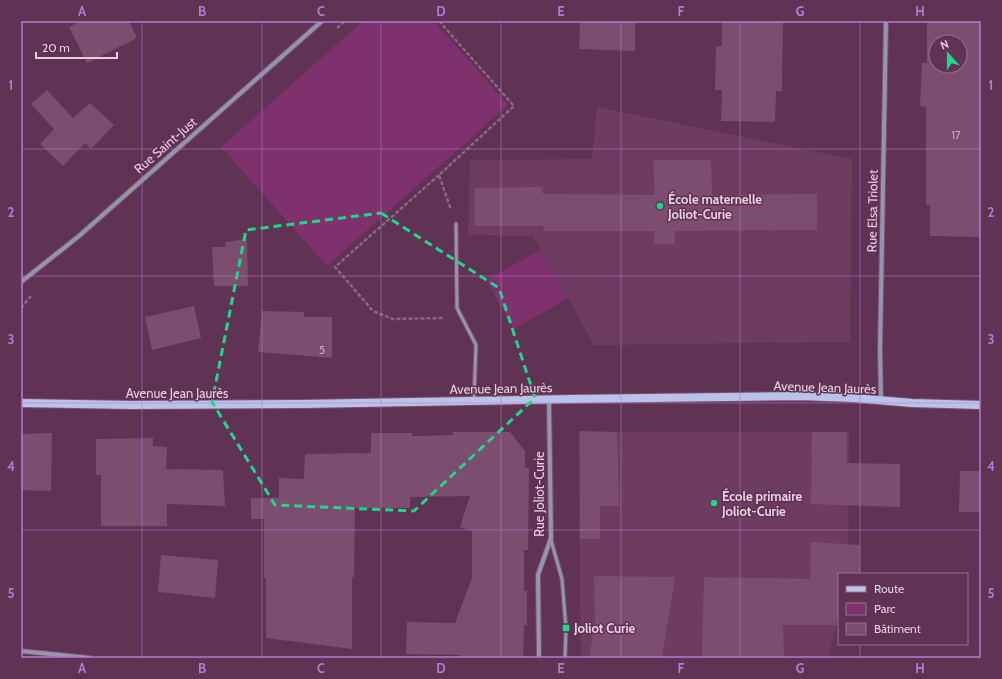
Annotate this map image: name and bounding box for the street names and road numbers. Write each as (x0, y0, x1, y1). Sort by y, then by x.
street label: Rue Saint-Just (131, 113, 200, 176)
street label: Rue Elsa Triolet (863, 169, 881, 253)
street label: Avenue Jean Jaurès (773, 377, 877, 397)
street label: Avenue Jean Jaurès (450, 379, 553, 397)
street label: Avenue Jean Jaurès (126, 385, 229, 401)
street label: Rue Joliot-Curie (531, 451, 547, 537)

